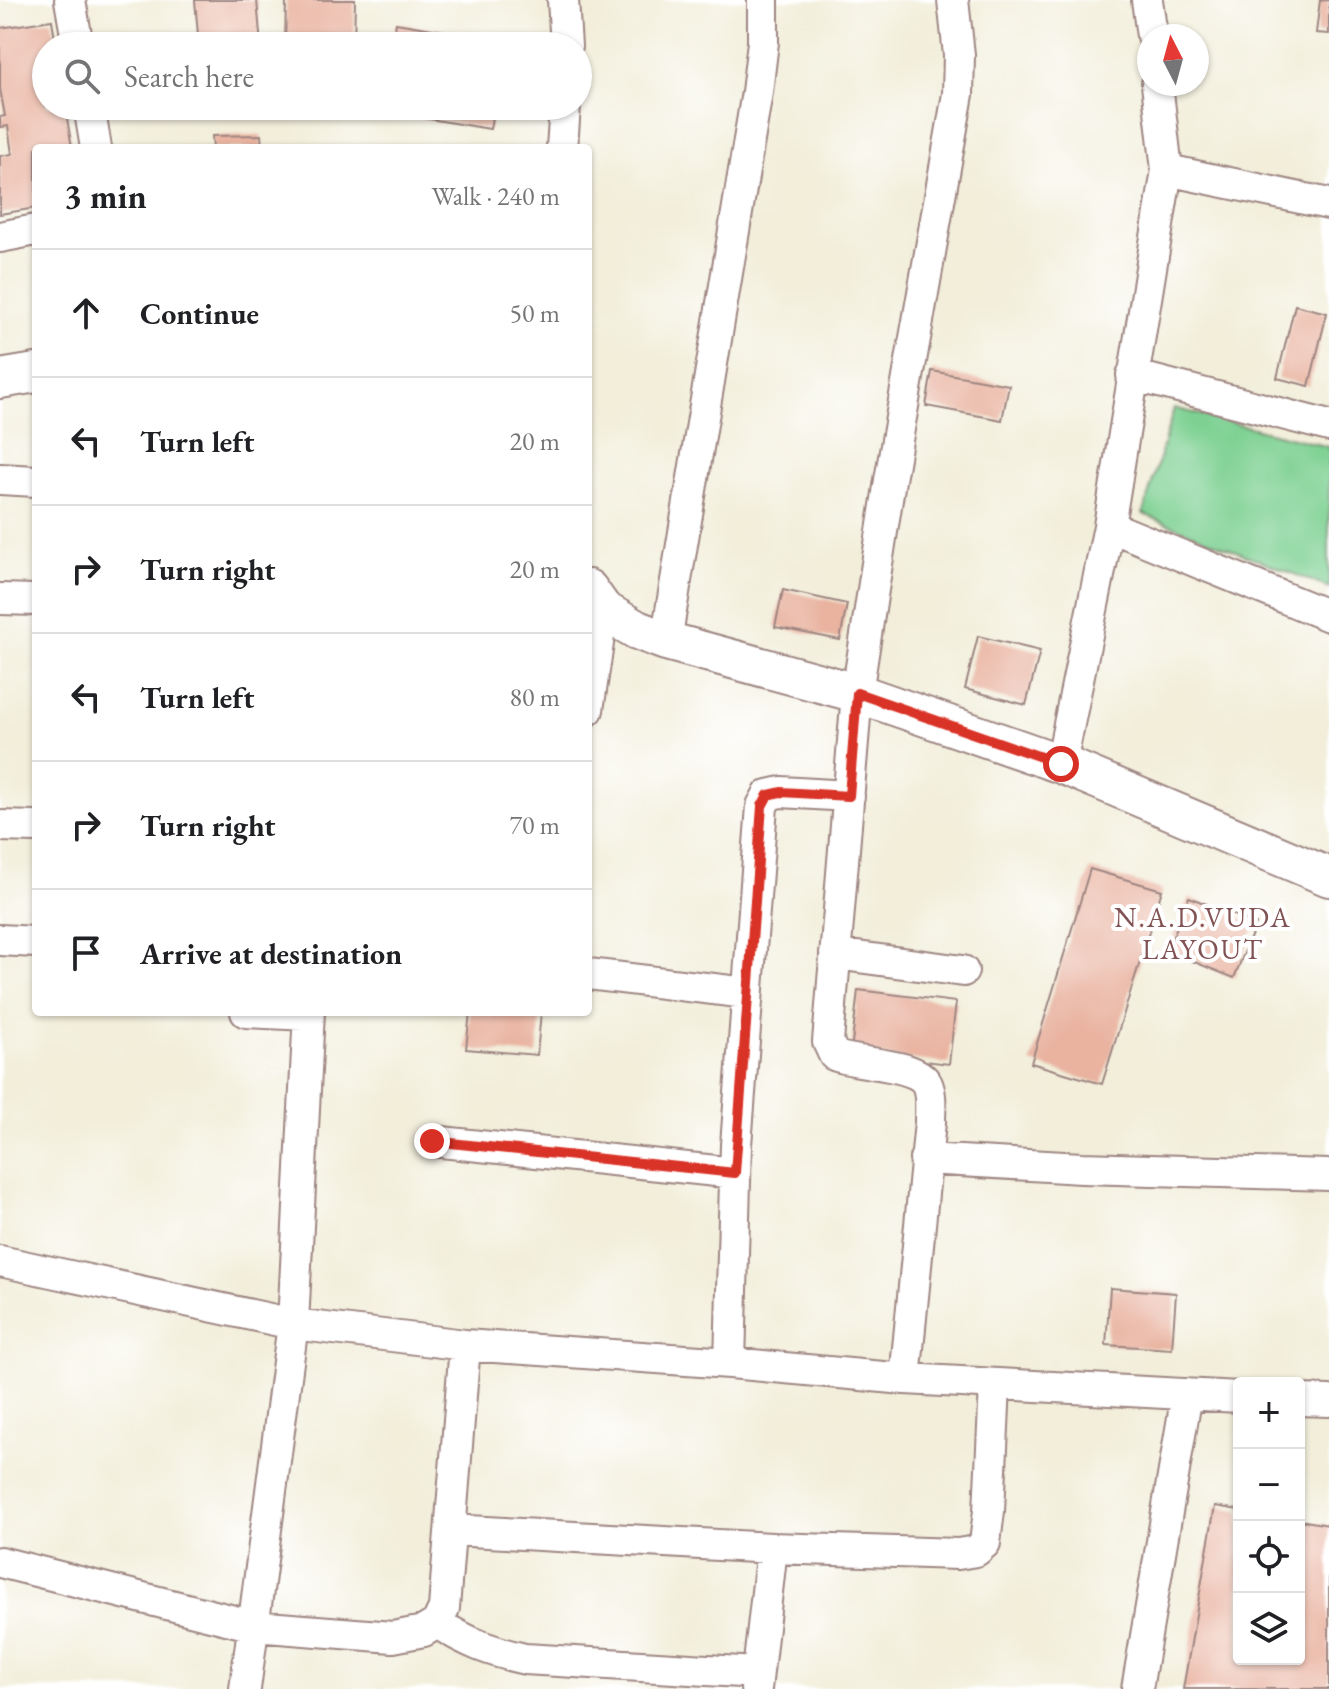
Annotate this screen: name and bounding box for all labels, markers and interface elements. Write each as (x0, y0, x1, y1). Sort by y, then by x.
north arrow (1137, 24, 1209, 96)
search box (32, 32, 592, 120)
icon: search (60, 54, 104, 98)
text: Search here (124, 57, 254, 96)
text: 3 min (64, 174, 147, 218)
text: Walk · 240 m (432, 179, 560, 213)
icon: ahead (64, 291, 108, 335)
text: Continue (140, 294, 259, 333)
text: 50 m (510, 296, 560, 330)
icon: left (64, 419, 108, 463)
text: Turn left (140, 422, 254, 461)
text: 20 m (510, 424, 560, 458)
icon: right (64, 547, 108, 591)
text: Turn right (140, 550, 276, 589)
text: 20 m (510, 552, 560, 586)
icon: left (64, 675, 108, 719)
text: Turn left (140, 678, 254, 717)
text: 80 m (510, 680, 560, 714)
route start (1043, 746, 1079, 782)
icon: right (64, 803, 108, 847)
text: Turn right (140, 806, 276, 845)
text: 70 m (510, 808, 560, 842)
district label: N.A.D.VUDA LAYOUT (1114, 899, 1292, 967)
icon: arrive (64, 931, 108, 975)
text: Arrive at destination (140, 934, 402, 973)
route end (414, 1123, 450, 1159)
map controls (1233, 1377, 1305, 1665)
button: + (1233, 1377, 1305, 1449)
button: − (1233, 1449, 1305, 1521)
button: locate (1233, 1521, 1305, 1593)
button: layers (1233, 1593, 1305, 1665)

